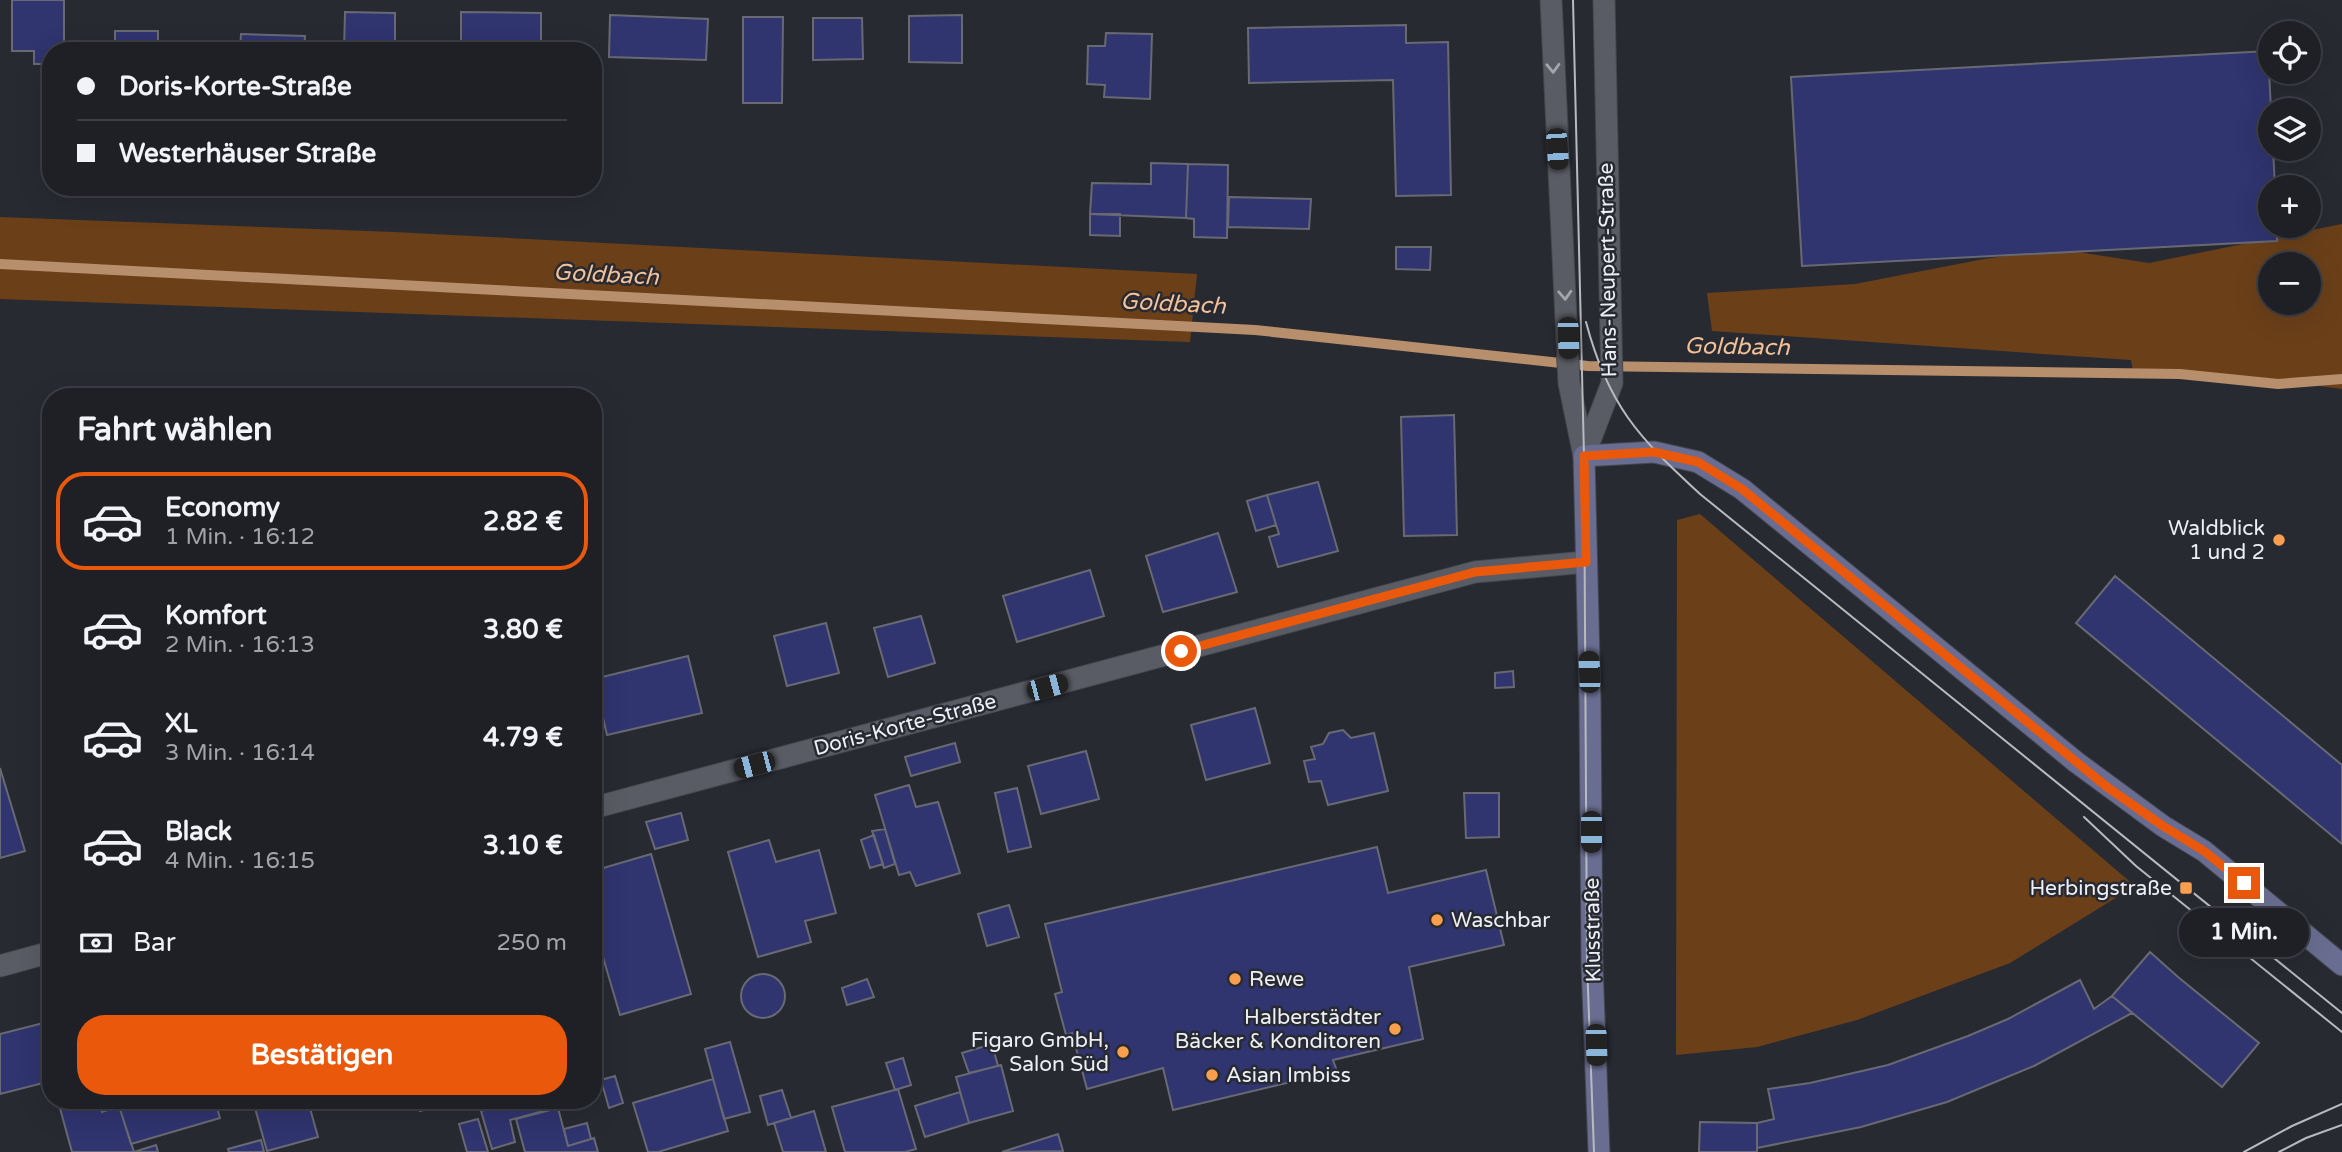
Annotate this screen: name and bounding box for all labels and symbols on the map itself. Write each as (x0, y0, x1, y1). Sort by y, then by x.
one-way arrow (1546, 63, 1561, 74)
car (1546, 127, 1569, 171)
street label: Hans-Neupert-Straße (1594, 162, 1622, 378)
water label: Goldbach (553, 258, 660, 292)
water label: Goldbach (1120, 287, 1227, 321)
one-way arrow (1558, 290, 1573, 301)
car (1557, 317, 1580, 359)
water label: Goldbach (1684, 332, 1791, 362)
place label: Waldblick 1 und 2 (2168, 516, 2265, 565)
marker: Waldblick 1 und 2 (2271, 532, 2287, 548)
route start (1165, 635, 1197, 667)
car (1578, 651, 1601, 693)
car (1024, 671, 1071, 703)
street label: Doris-Korte-Straße (811, 689, 999, 761)
car (731, 749, 778, 781)
car (1581, 811, 1602, 853)
route end (2228, 867, 2260, 899)
place label: Herbingstraße (2029, 876, 2172, 901)
street label: Klusstraße (1580, 877, 1606, 983)
marker: Herbingstraße (2178, 880, 2194, 896)
place label: Waschbar (1451, 908, 1550, 933)
callout: 1 Min. (2179, 908, 2309, 956)
marker: Waschbar (1429, 912, 1445, 928)
place label: Rewe (1249, 967, 1304, 992)
marker: Rewe (1227, 971, 1243, 987)
place label: Halberstädter Bäcker & Konditoren (1175, 1005, 1381, 1054)
marker: Halberstädter Bäcker & Konditoren (1387, 1021, 1403, 1037)
car (1585, 1024, 1608, 1066)
place label: Figaro GmbH, Salon Süd (971, 1028, 1109, 1077)
marker: Figaro GmbH, Salon Süd (1115, 1044, 1131, 1060)
place label: Asian Imbiss (1226, 1063, 1351, 1088)
marker: Asian Imbiss (1204, 1067, 1220, 1083)

